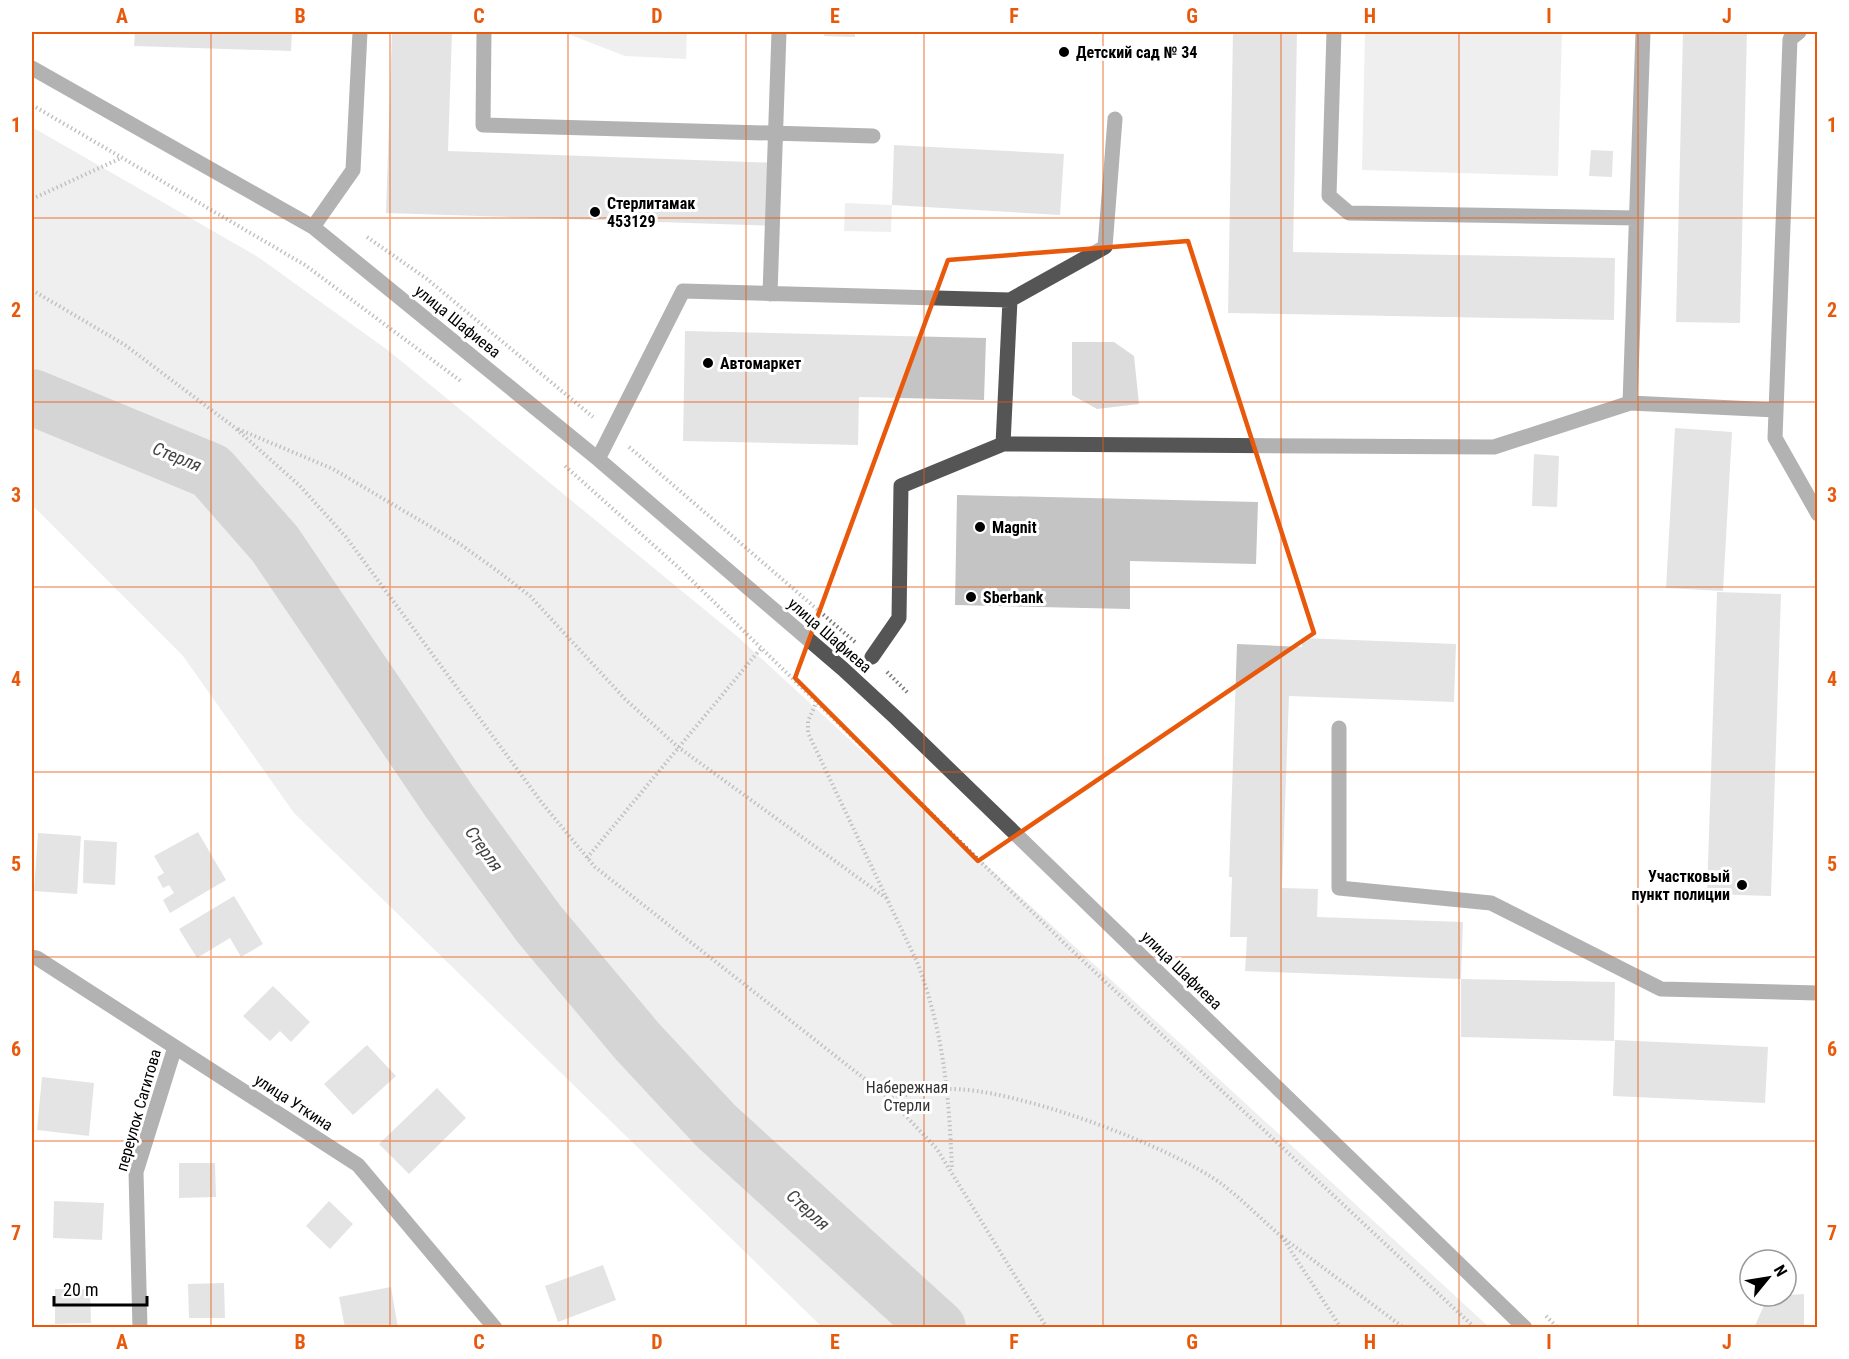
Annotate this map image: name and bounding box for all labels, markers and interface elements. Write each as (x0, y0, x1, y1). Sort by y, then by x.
text: A (116, 4, 128, 28)
text: B (294, 4, 306, 28)
text: C (473, 4, 485, 28)
text: D (651, 4, 663, 28)
text: E (830, 4, 840, 28)
text: F (1009, 4, 1019, 28)
text: G (1186, 4, 1198, 28)
text: H (1364, 4, 1376, 28)
text: I (1546, 4, 1552, 28)
text: J (1722, 4, 1732, 28)
place label: Детский сад № 34 (1076, 43, 1197, 62)
marker: Детский сад № 34 (1057, 45, 1071, 59)
text: 1 (11, 113, 21, 137)
text: 1 (1827, 113, 1837, 137)
place label: Стерлитамак 453129 (607, 194, 695, 231)
marker: Стерлитамак 453129 (588, 205, 602, 219)
street label: улица Шафиева (411, 281, 504, 362)
text: 2 (11, 298, 21, 322)
text: 2 (1827, 298, 1837, 322)
place label: Автомаркет (720, 354, 801, 373)
marker: Автомаркет (701, 356, 715, 370)
water label: Стерля (150, 437, 205, 476)
text: 3 (11, 483, 21, 507)
text: 3 (1827, 483, 1837, 507)
place label: Magnit (992, 518, 1037, 537)
marker: Magnit (973, 520, 987, 534)
place label: Sberbank (983, 588, 1044, 607)
marker: Sberbank (964, 590, 978, 604)
street label: улица Шафиева (784, 594, 875, 677)
text: 4 (11, 667, 21, 691)
text: 4 (1827, 667, 1837, 691)
water label: Стерля (461, 822, 508, 875)
text: 5 (11, 852, 21, 876)
text: 5 (1827, 852, 1837, 876)
place label: Участковый пункт полиции (1631, 867, 1730, 904)
marker: Участковый пункт полиции (1735, 878, 1749, 892)
street label: улица Шафиева (1137, 927, 1226, 1013)
text: 6 (11, 1037, 21, 1061)
text: 6 (1827, 1037, 1837, 1061)
street label: переулок Сагитова (112, 1047, 165, 1173)
street label: улица Уткина (251, 1070, 336, 1135)
park label: Набережная Стерли (866, 1078, 948, 1115)
water label: Стерля (782, 1185, 834, 1234)
text: 7 (11, 1221, 21, 1245)
text: 7 (1827, 1221, 1837, 1245)
north arrow (1738, 1248, 1798, 1308)
text: N (1770, 1262, 1791, 1280)
scale bar (54, 1269, 147, 1307)
text: 20 m (63, 1279, 98, 1300)
text: A (116, 1330, 128, 1354)
text: B (294, 1330, 306, 1354)
text: C (473, 1330, 485, 1354)
text: D (651, 1330, 663, 1354)
text: E (830, 1330, 840, 1354)
text: F (1009, 1330, 1019, 1354)
text: G (1186, 1330, 1198, 1354)
text: H (1364, 1330, 1376, 1354)
text: I (1546, 1330, 1552, 1354)
text: J (1722, 1330, 1732, 1354)

